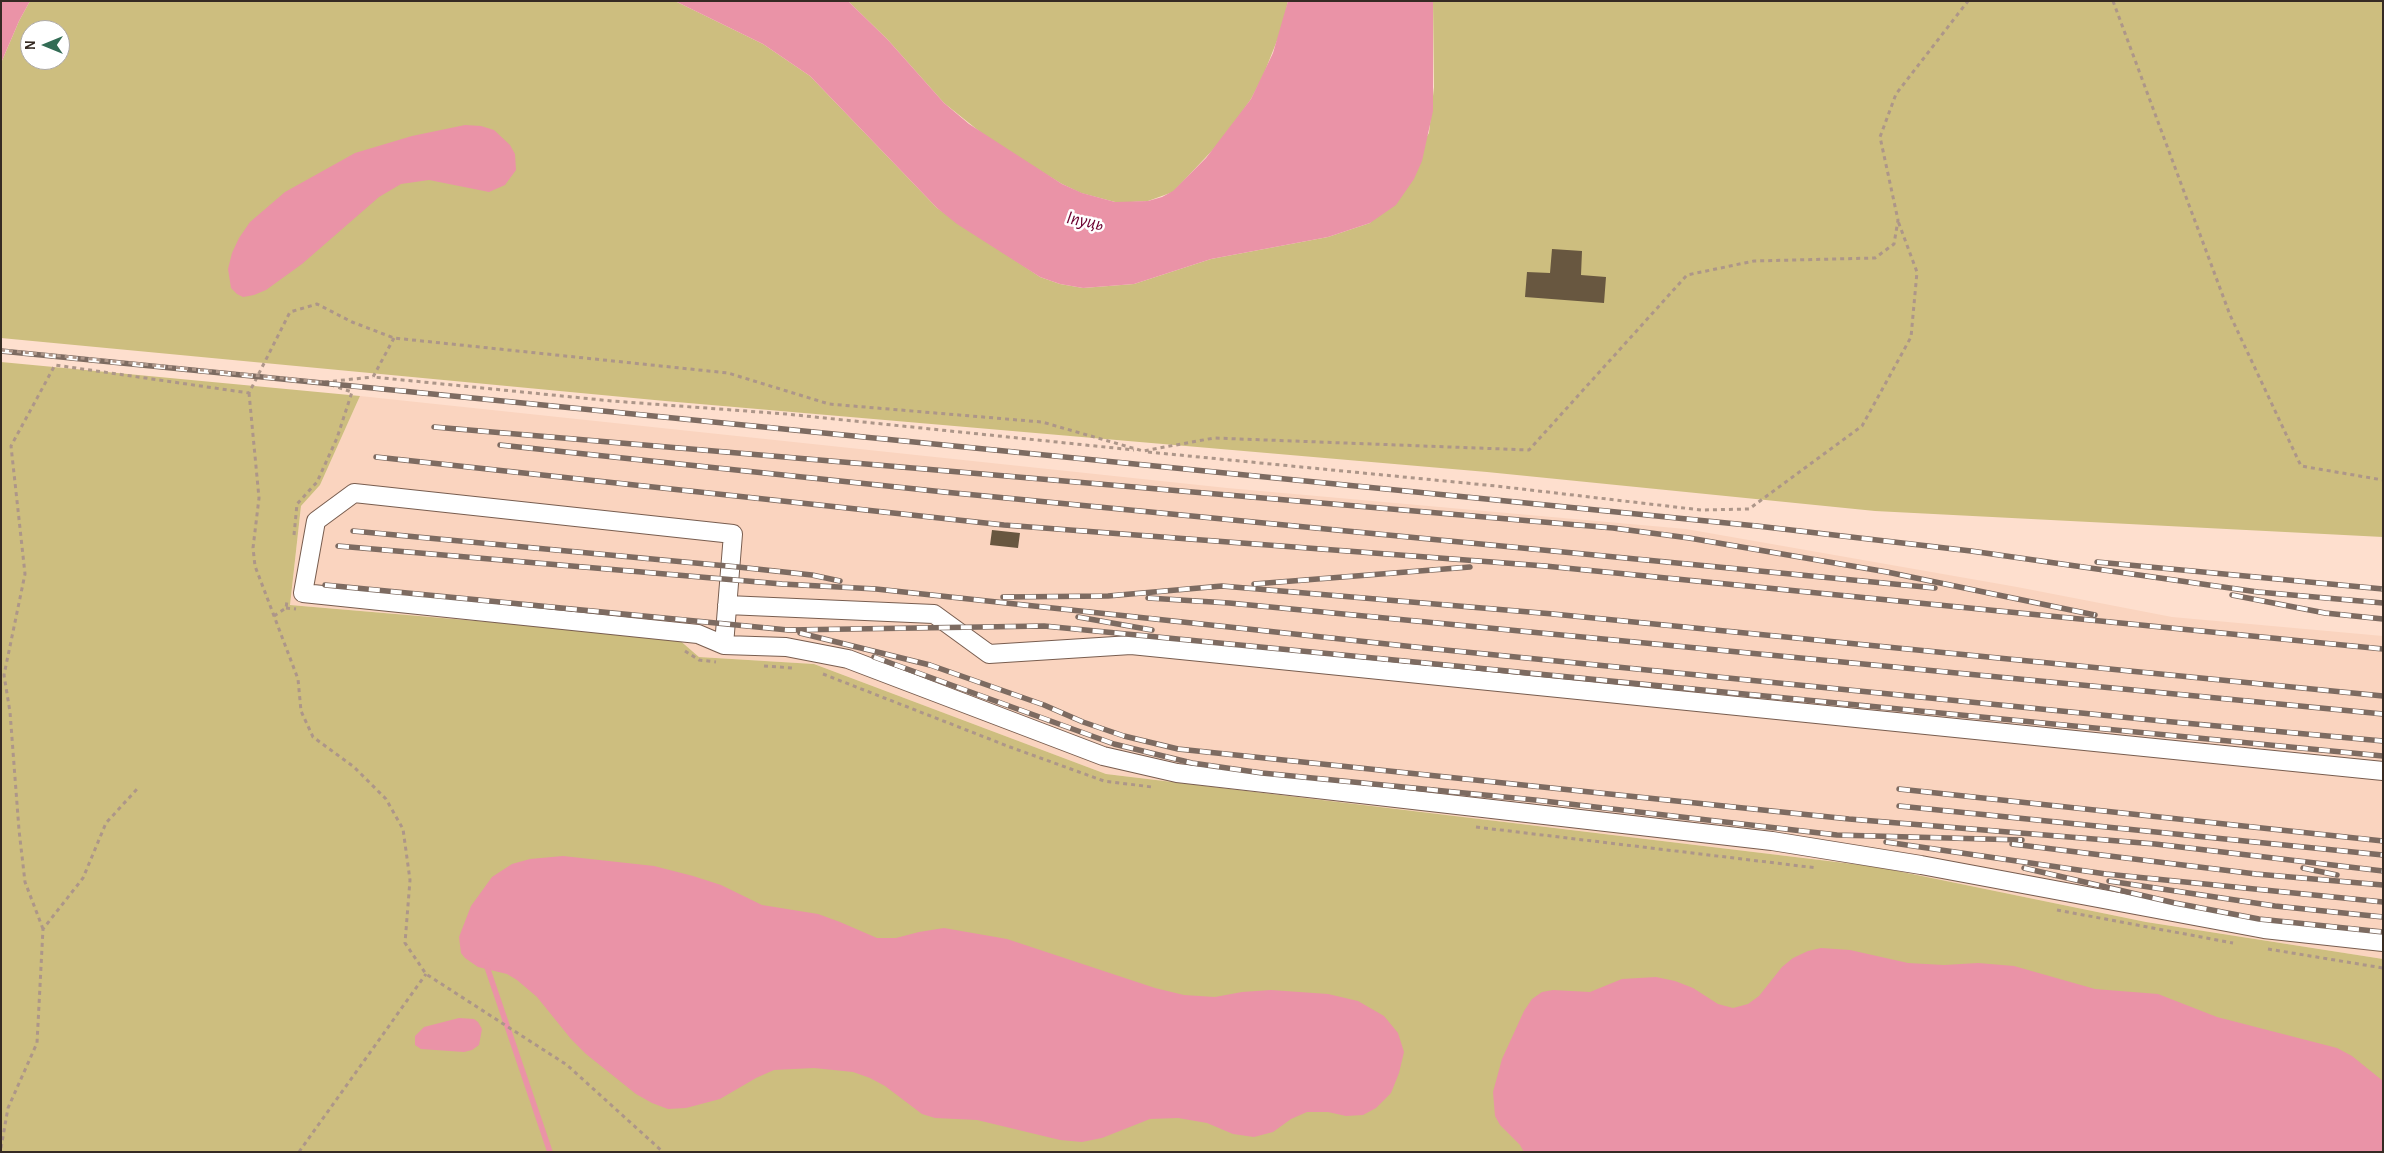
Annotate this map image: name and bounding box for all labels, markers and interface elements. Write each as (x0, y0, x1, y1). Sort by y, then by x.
north arrow (20, 20, 70, 70)
text: N (24, 40, 38, 50)
water label: Іпуць (1064, 206, 1106, 236)

